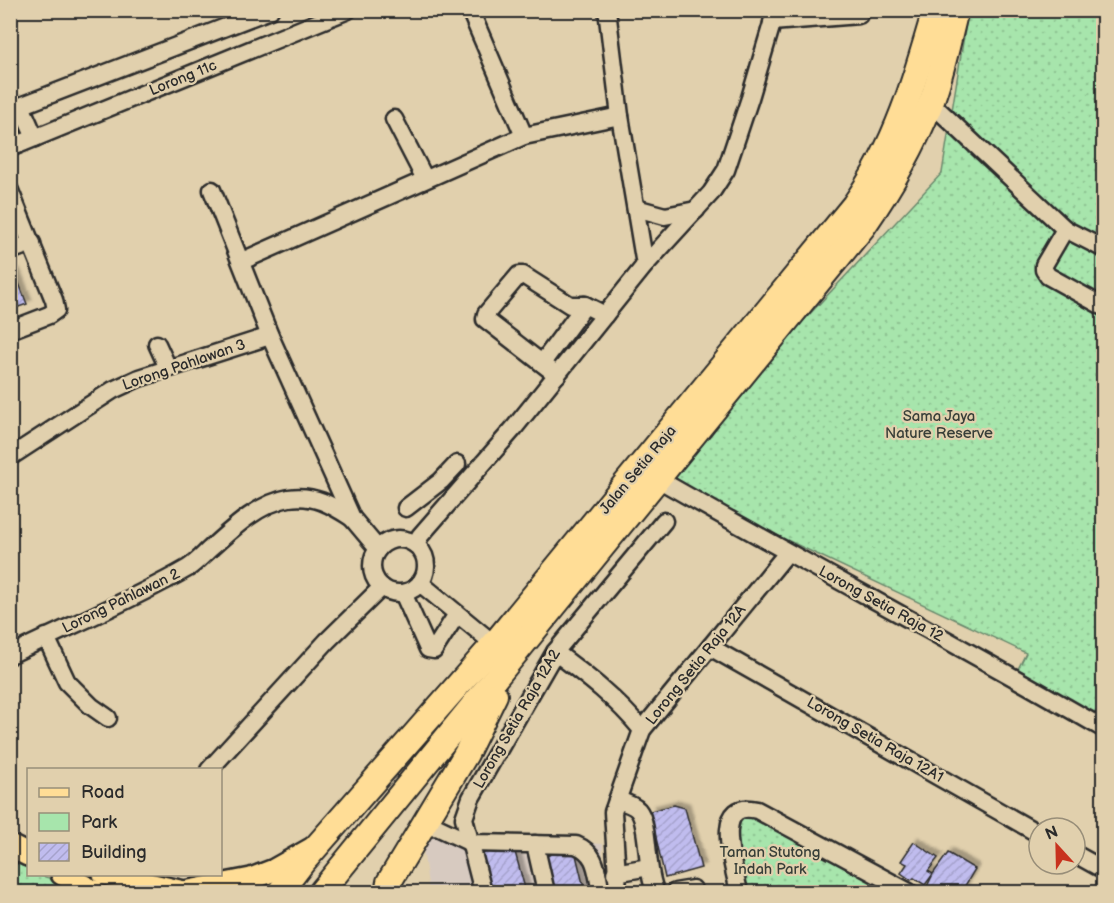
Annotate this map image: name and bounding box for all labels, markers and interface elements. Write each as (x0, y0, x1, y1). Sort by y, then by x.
street label: Lorong 11c (146, 56, 220, 100)
street label: Lorong Pahlawan 3 (120, 335, 248, 395)
park label: Sama Jaya Nature Reserve (885, 407, 993, 443)
street label: Jalan Setia Raja (595, 422, 681, 518)
street label: Lorong Setia Raja 12 (815, 562, 947, 646)
street label: Lorong Pahlawan 2 (59, 564, 183, 638)
street label: Lorong Setia Raja 12A (642, 601, 751, 729)
street label: Lorong Setia Raja 12A2 (469, 646, 565, 792)
street label: Lorong Setia Raja 12A1 (803, 693, 947, 787)
legend (27, 768, 222, 876)
text: Road (81, 782, 125, 803)
text: Park (81, 812, 117, 833)
north arrow (1027, 816, 1087, 876)
text: N (1043, 822, 1061, 845)
text: Building (81, 842, 147, 863)
park label: Taman Stutong Indah Park (720, 843, 820, 879)

